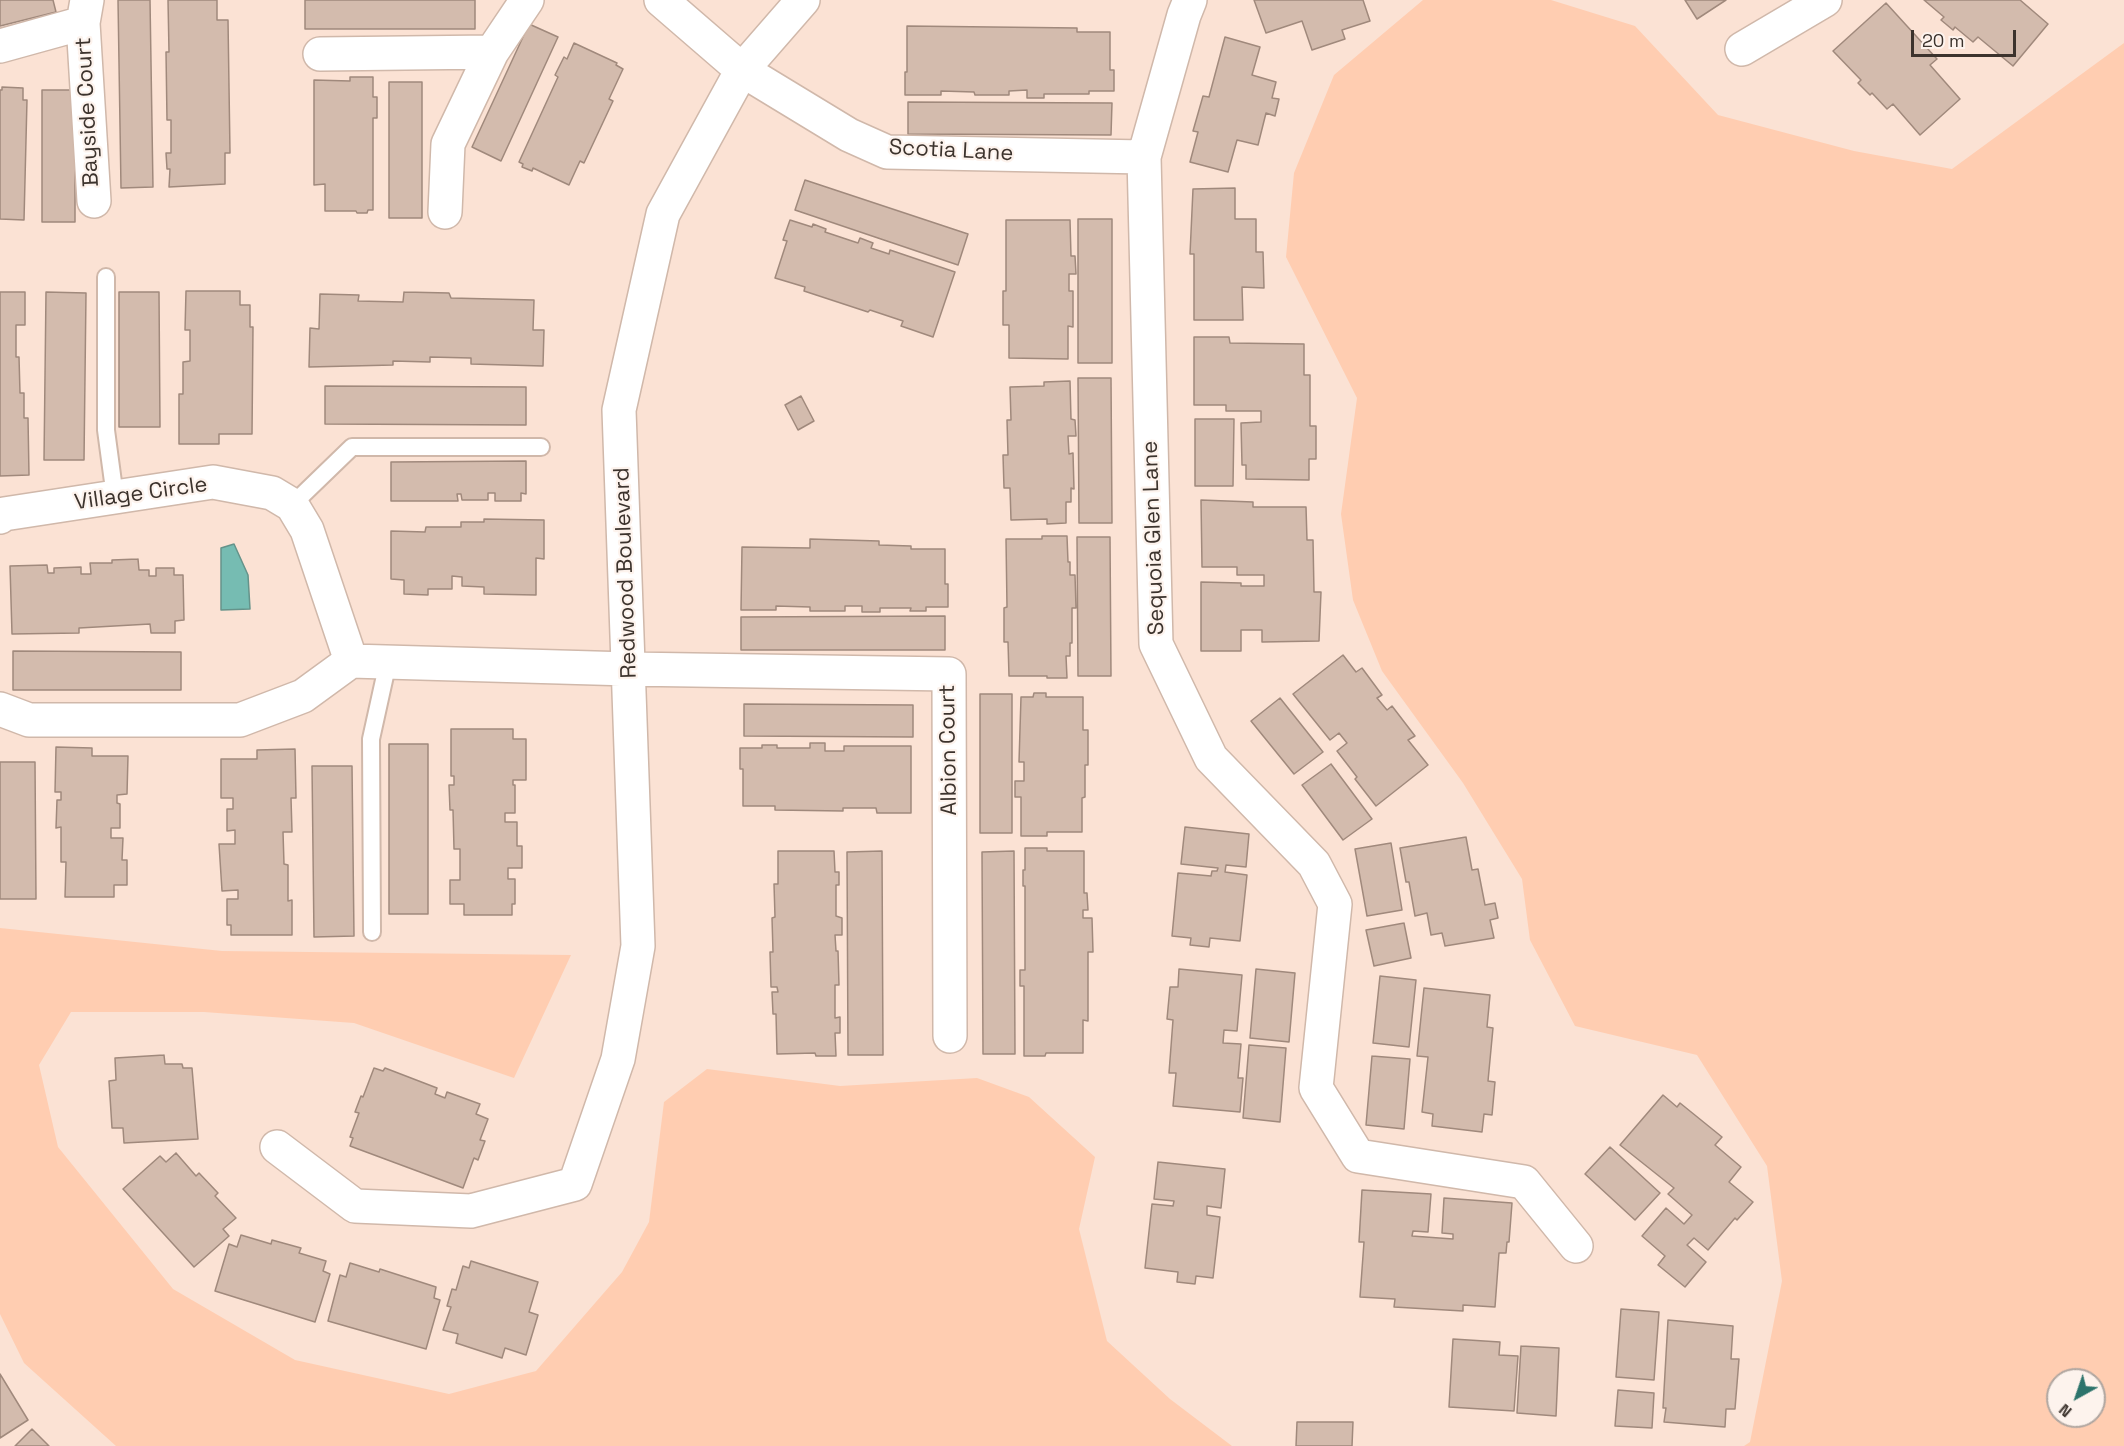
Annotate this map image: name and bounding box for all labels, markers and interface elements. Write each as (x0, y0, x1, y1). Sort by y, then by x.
scale bar (1914, 18, 2019, 56)
text: 20 m (1922, 29, 1965, 52)
street label: Bayside Court (71, 37, 105, 187)
street label: Scotia Lane (888, 135, 1014, 167)
street label: Sequoia Glen Lane (1137, 440, 1171, 636)
street label: Redwood Boulevard (609, 467, 643, 679)
street label: Village Circle (73, 472, 209, 516)
street label: Albion Court (935, 684, 963, 816)
north arrow (2046, 1368, 2106, 1428)
text: N (2055, 1399, 2076, 1422)

